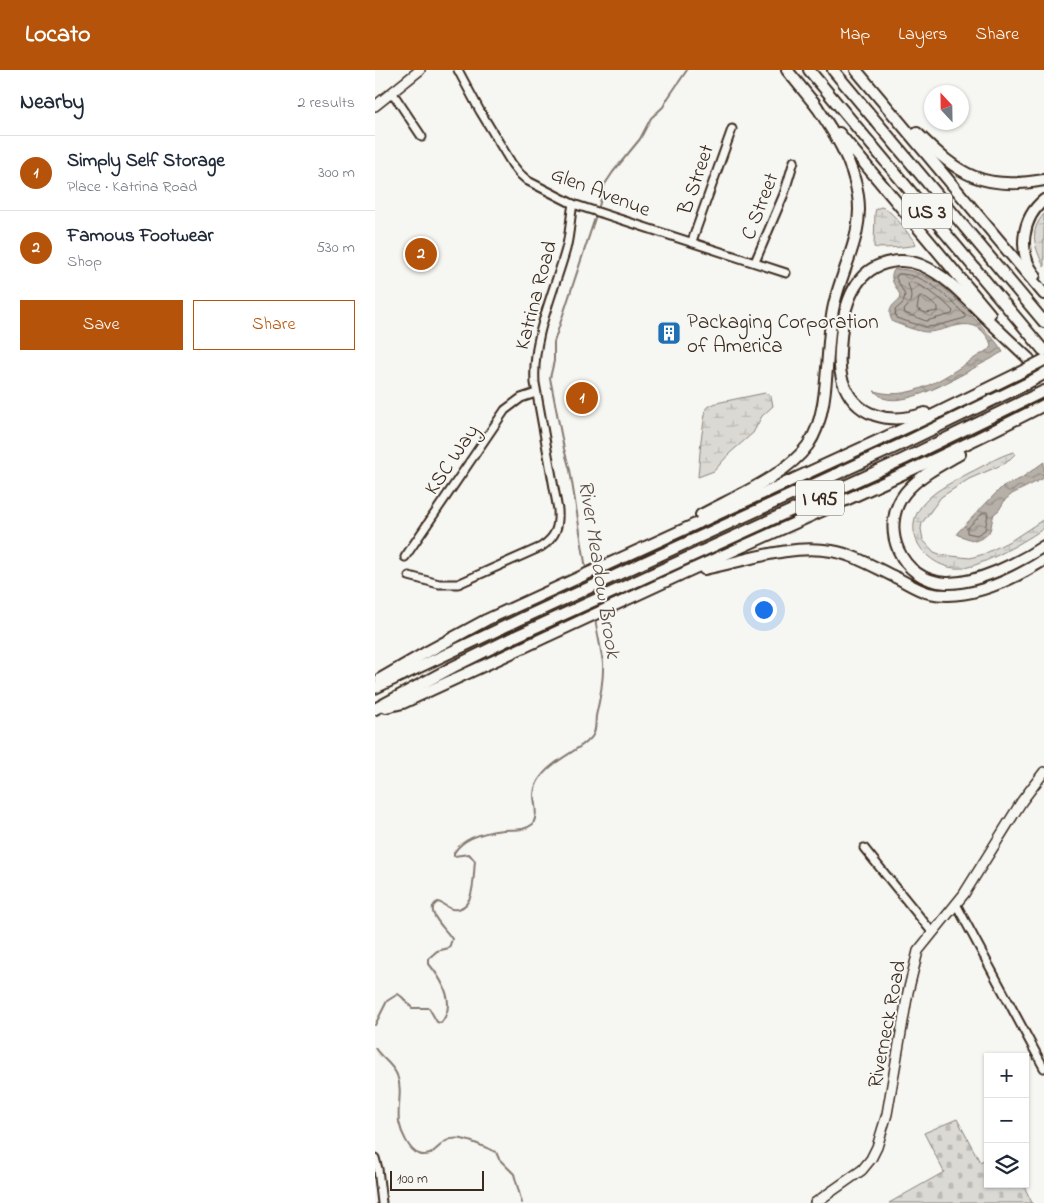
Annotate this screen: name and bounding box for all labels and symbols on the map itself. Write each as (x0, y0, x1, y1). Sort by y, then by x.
north arrow (924, 85, 969, 130)
street label: B Street (671, 141, 723, 220)
street label: Glen Avenue (546, 160, 655, 226)
street label: C Street (734, 169, 787, 245)
road number: US 3 (902, 194, 952, 228)
pin: 2 (405, 235, 437, 273)
street label: Katrina Road (508, 238, 566, 353)
place label: Packaging Corporation of America (687, 308, 879, 362)
building icon: Packaging Corporation of America (656, 320, 682, 346)
pin: 1 (566, 379, 598, 417)
street label: KSC Way (418, 419, 489, 503)
water label: River Meadow Brook (568, 478, 628, 662)
road number: I 495 (796, 480, 844, 516)
your location (751, 597, 777, 623)
street label: Riverneck Road (861, 958, 915, 1091)
scale bar (390, 1168, 484, 1191)

